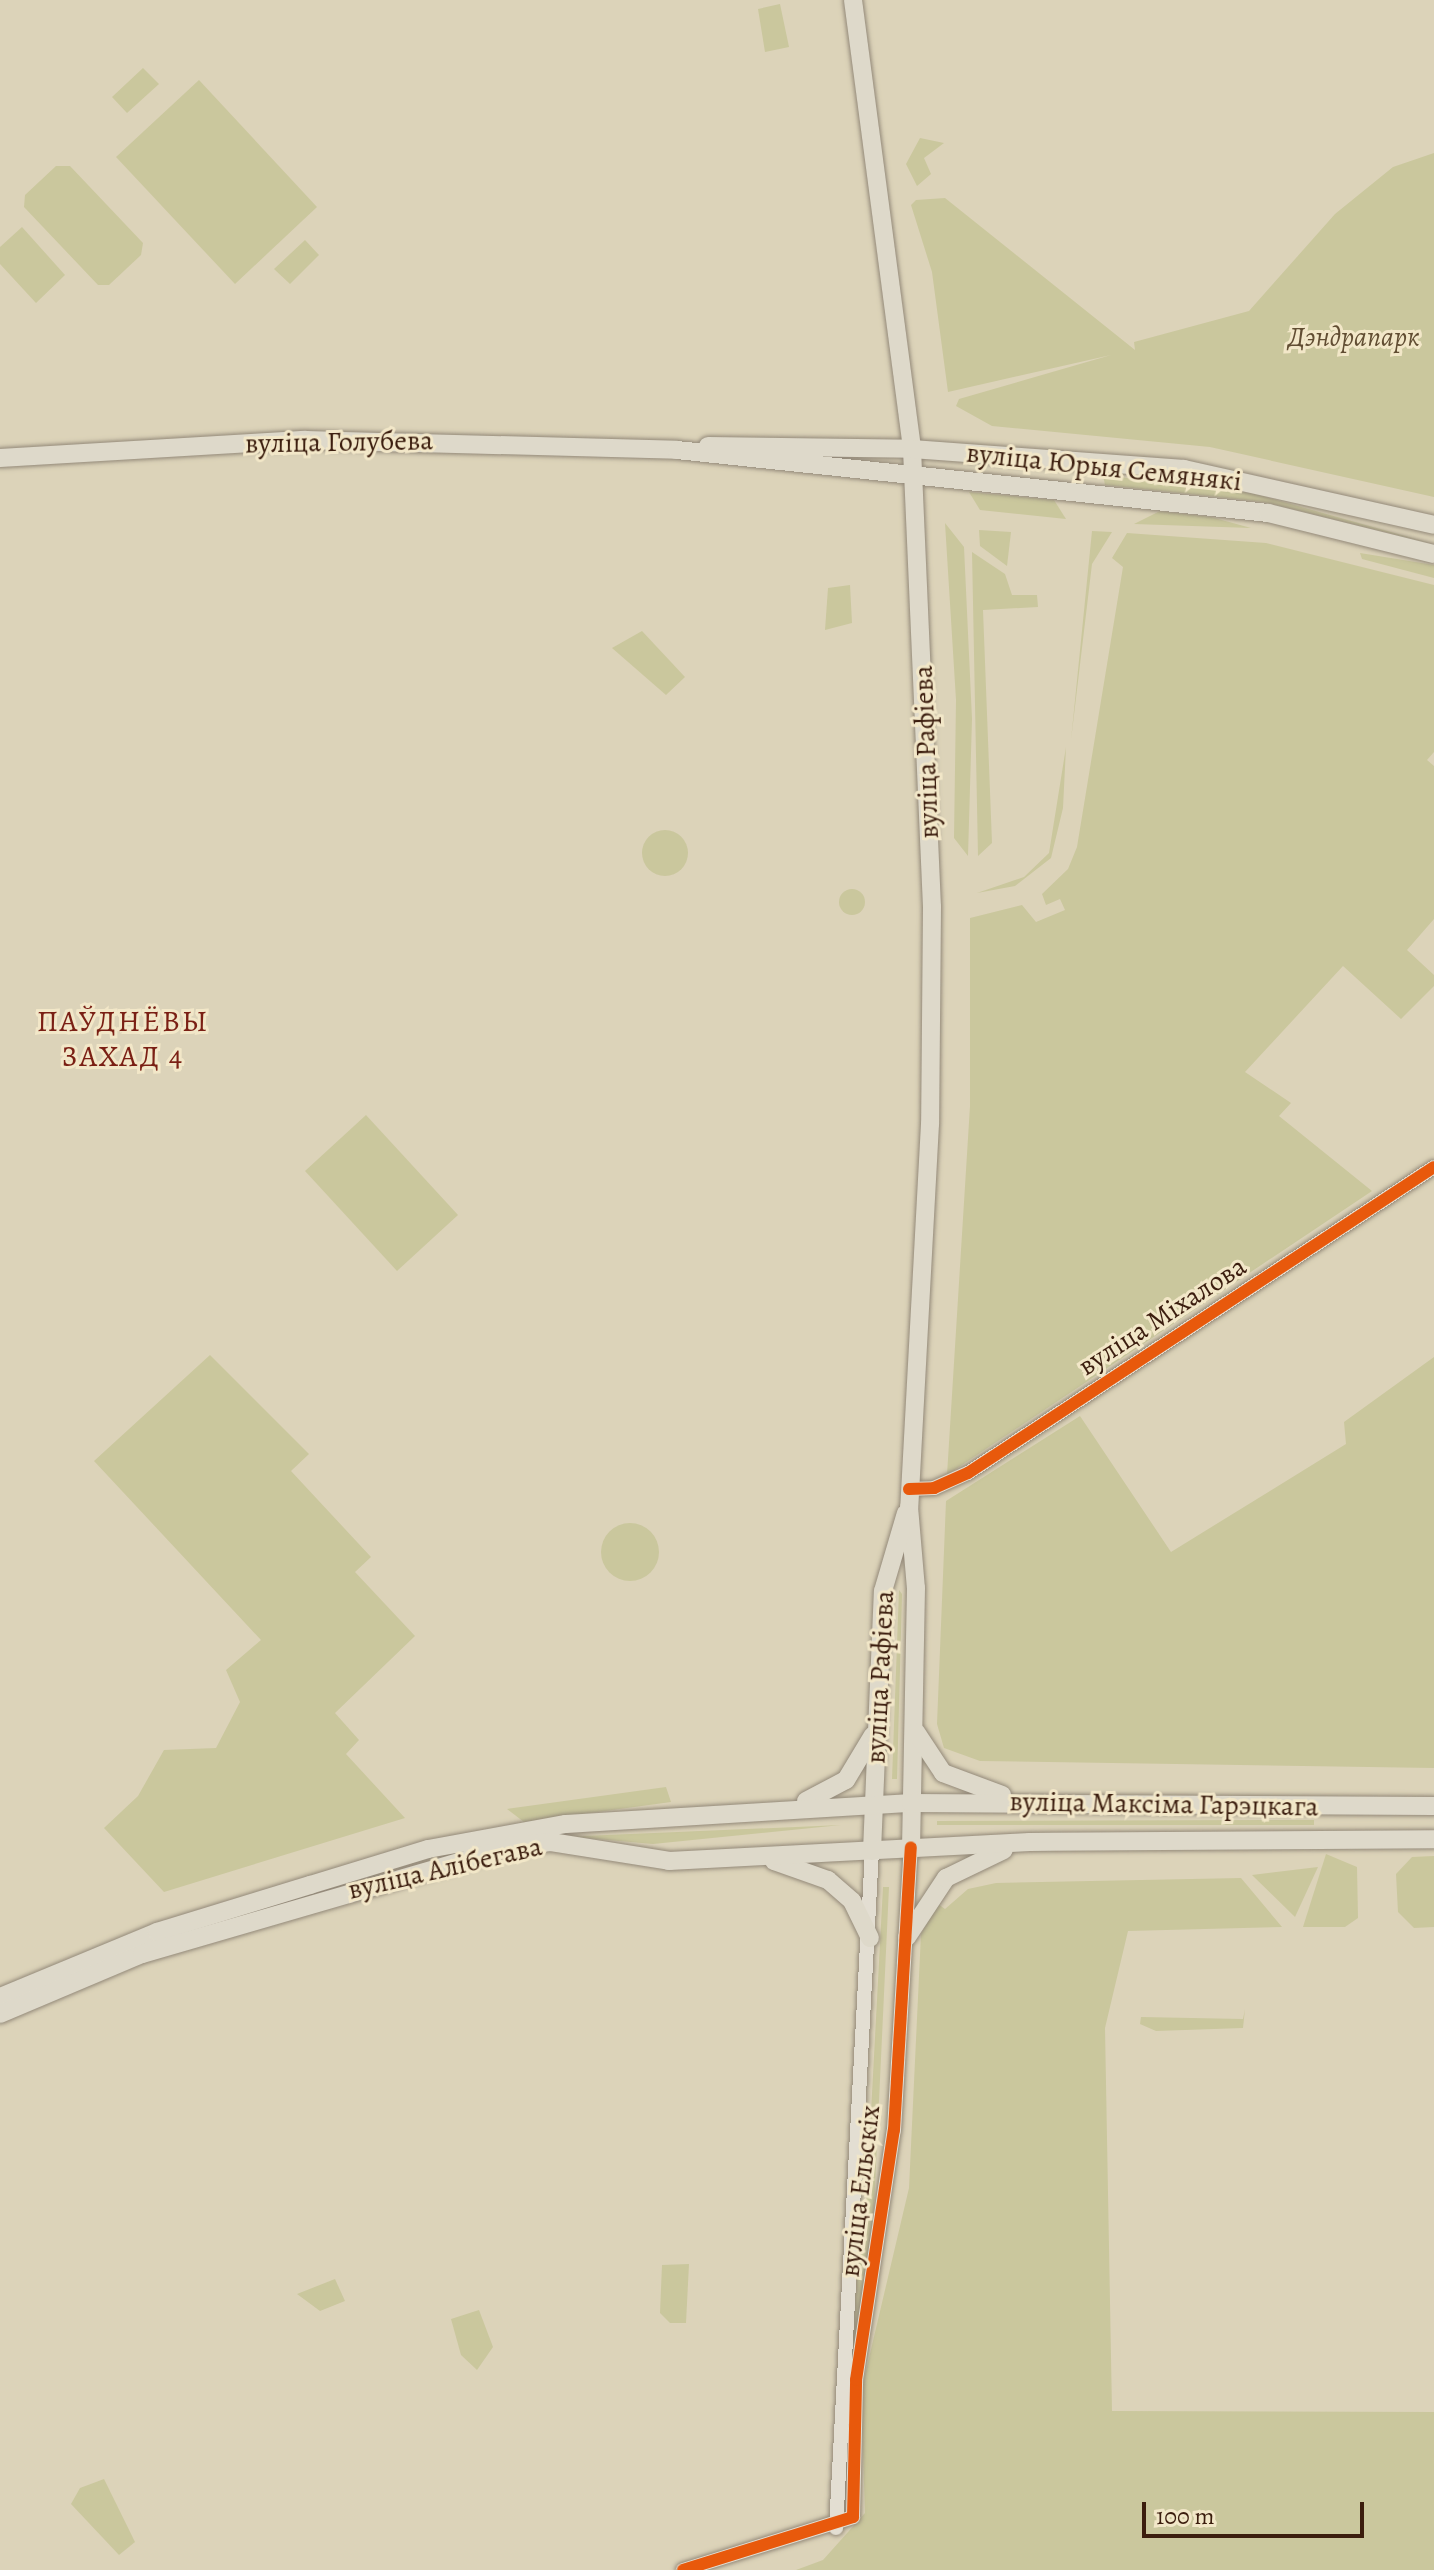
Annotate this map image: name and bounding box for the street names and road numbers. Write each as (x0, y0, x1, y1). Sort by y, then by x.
street label: вуліца Голубева (245, 424, 433, 460)
street label: вуліца Юрыя Семянякі (965, 436, 1243, 498)
street label: вуліца Рафіева (906, 665, 946, 839)
street label: вуліца Міхалова (1072, 1249, 1252, 1383)
street label: вуліца Рафіева (859, 1589, 901, 1765)
street label: вуліца Максіма Гарэцкага (1009, 1785, 1319, 1823)
street label: вуліца Алібегава (345, 1829, 545, 1907)
street label: вуліца Ельскіх (833, 2103, 887, 2279)

